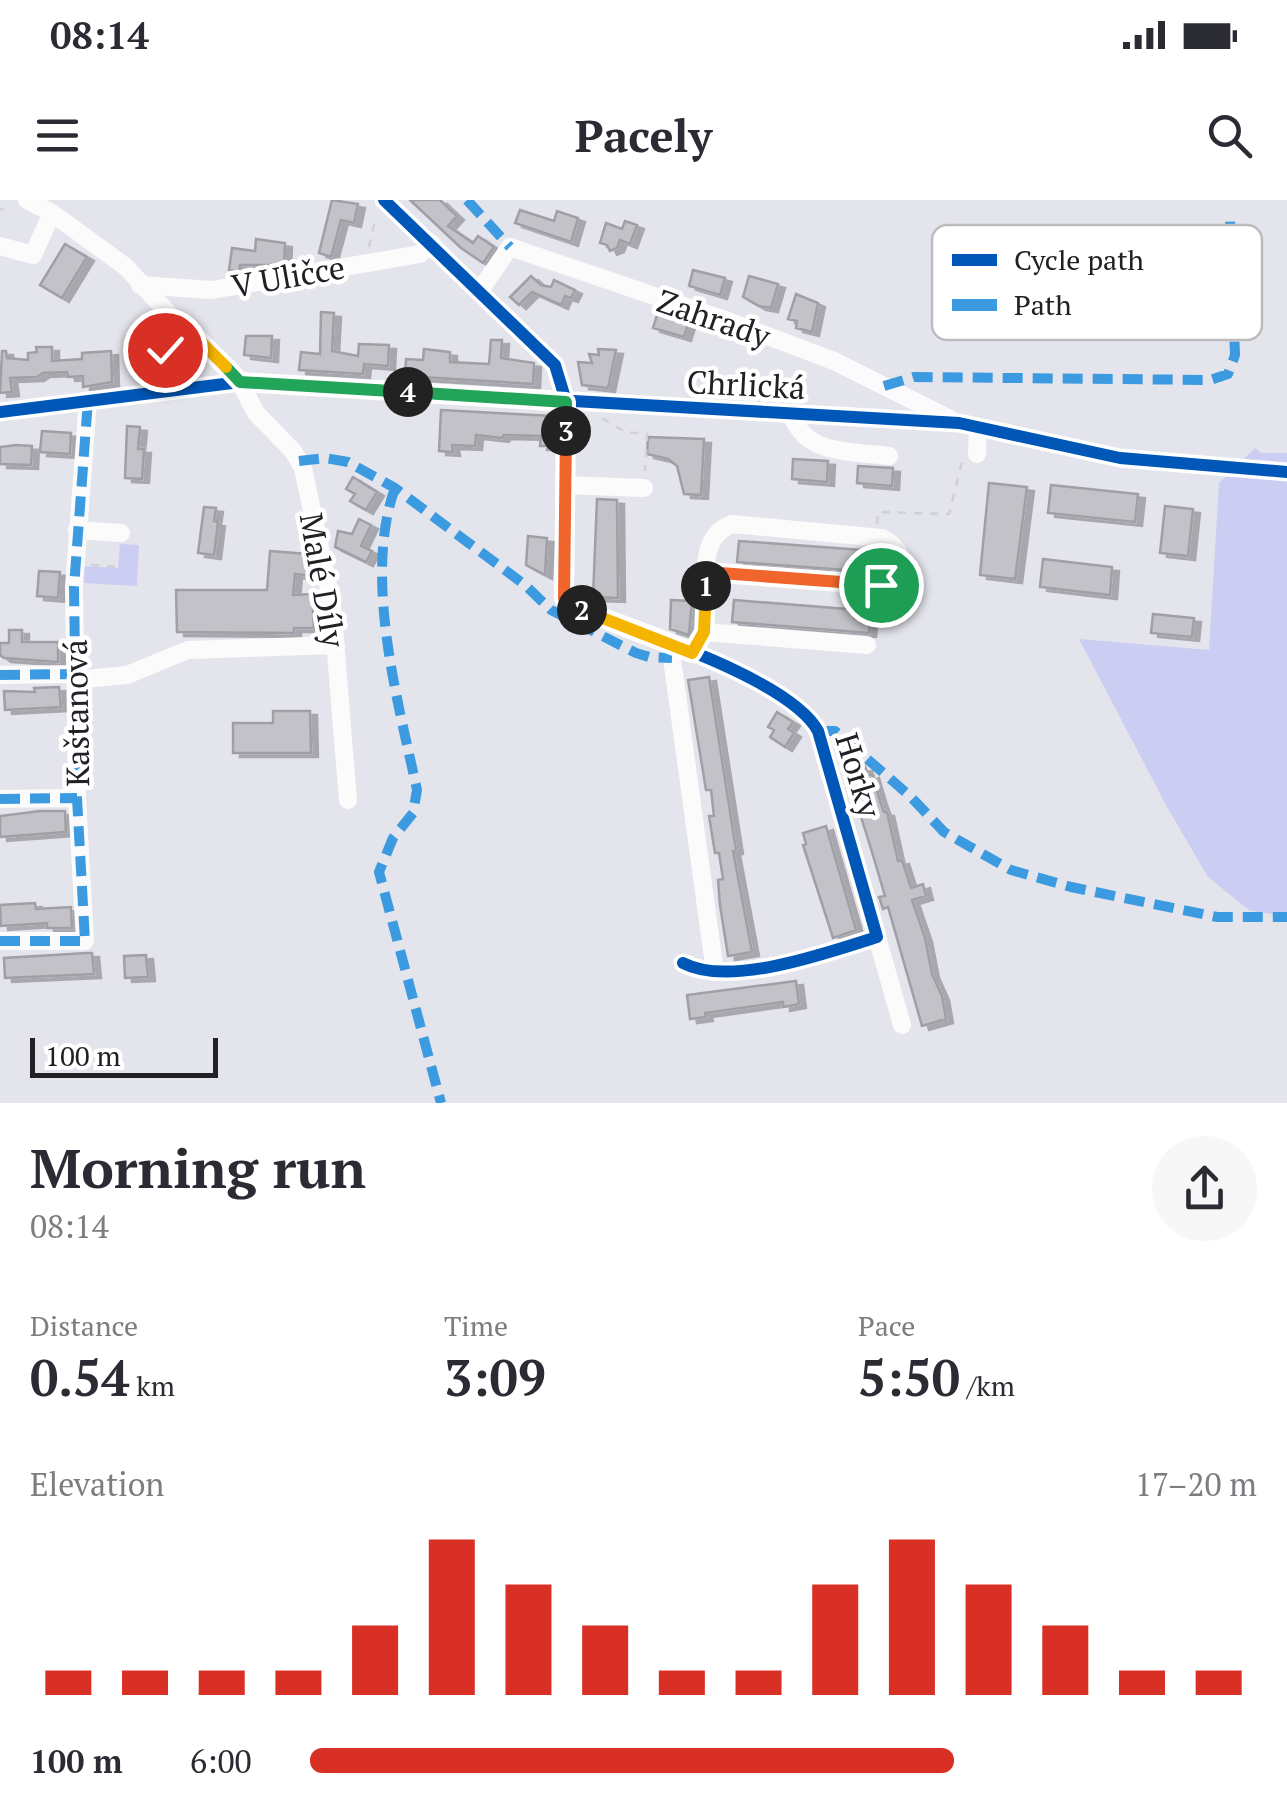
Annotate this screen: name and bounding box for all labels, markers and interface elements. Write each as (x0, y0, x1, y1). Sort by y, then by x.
text: 08:14 (50, 10, 149, 60)
text: Pacely (575, 105, 712, 165)
icon: menu (30, 108, 85, 163)
icon: search (1202, 108, 1257, 163)
legend (932, 225, 1262, 340)
text: Cycle path (1014, 241, 1144, 278)
street label: V Uličce (228, 245, 348, 307)
street label: Zahrady (652, 279, 777, 357)
text: Path (1014, 286, 1072, 323)
pin (123, 308, 208, 393)
icon: check (138, 323, 193, 378)
street label: Chrlická (686, 360, 806, 408)
pin: 4 (383, 367, 433, 417)
text: 4 (400, 373, 416, 410)
pin: 3 (541, 406, 591, 456)
text: 3 (558, 412, 574, 449)
street label: Malé Díly (291, 510, 356, 651)
pin (839, 543, 924, 628)
icon: arrive (854, 558, 909, 613)
pin: 1 (681, 561, 731, 611)
text: 1 (698, 567, 714, 604)
pin: 2 (557, 585, 607, 635)
text: 2 (574, 591, 590, 628)
street label: Kaštanová (54, 639, 98, 787)
street label: Horky (826, 728, 892, 823)
scale bar (30, 1033, 218, 1078)
text: 100 m (45, 1037, 121, 1074)
text: Morning run (30, 1131, 366, 1204)
button: share (1152, 1136, 1257, 1241)
text: 08:14 (30, 1205, 109, 1247)
text: Distance (30, 1307, 138, 1344)
text: Time (444, 1307, 508, 1344)
text: Pace (858, 1307, 915, 1344)
text: 0.54 (30, 1344, 130, 1410)
text: 3:09 (444, 1344, 546, 1410)
text: 5:50 (858, 1344, 960, 1410)
text: km (130, 1367, 175, 1404)
text: /km (960, 1367, 1015, 1404)
text: Elevation (30, 1463, 164, 1505)
text: 17–20 m (1135, 1463, 1257, 1505)
text: 100 m (30, 1740, 122, 1782)
text: 6:00 (190, 1740, 252, 1782)

